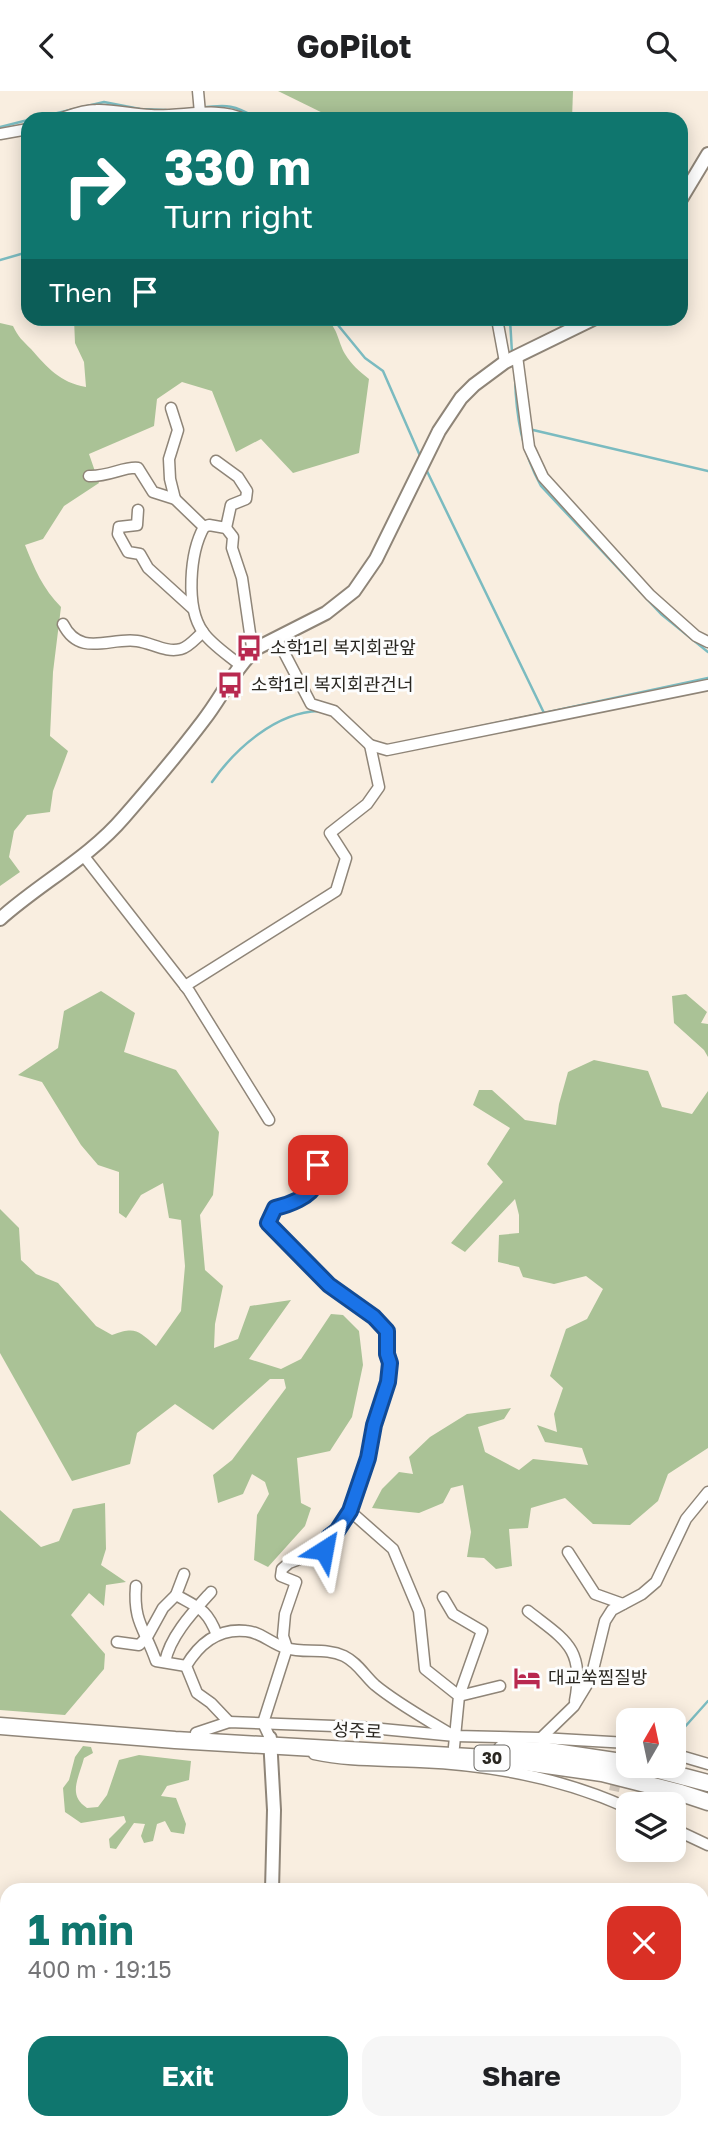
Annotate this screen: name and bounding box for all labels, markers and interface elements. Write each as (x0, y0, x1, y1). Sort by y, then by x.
icon: back (28, 27, 66, 65)
text: GoPilot (296, 27, 412, 65)
icon: search (642, 27, 680, 65)
text: 330 m (164, 137, 311, 196)
icon: right (49, 140, 140, 231)
text: Turn right (164, 197, 313, 235)
icon: arrive (126, 273, 164, 311)
text: Then (49, 277, 112, 308)
bus stop icon: 소학1리 복지회관앞 (234, 633, 264, 663)
place label: 소학1리 복지회관앞 (270, 636, 416, 658)
bus stop icon: 소학1리 복지회관건너 (215, 670, 245, 700)
place label: 소학1리 복지회관건너 (251, 673, 413, 695)
pin (288, 1135, 348, 1195)
icon: arrive (299, 1146, 337, 1184)
position arrow (287, 1513, 361, 1587)
hotel icon: 대교쑥찜질방 (512, 1663, 542, 1693)
place label: 대교쑥찜질방 (548, 1666, 647, 1688)
north arrow (616, 1708, 686, 1778)
map controls (616, 1708, 686, 1862)
street label: 성주로 (332, 1718, 382, 1742)
road number: 30 (475, 1745, 510, 1771)
button: layers (616, 1792, 686, 1862)
text: 1 min (28, 1904, 134, 1954)
button: close (607, 1906, 681, 1980)
text: 400 m · 19:15 (28, 1955, 172, 1983)
button: Exit (28, 2036, 348, 2116)
button: Share (362, 2036, 681, 2116)

